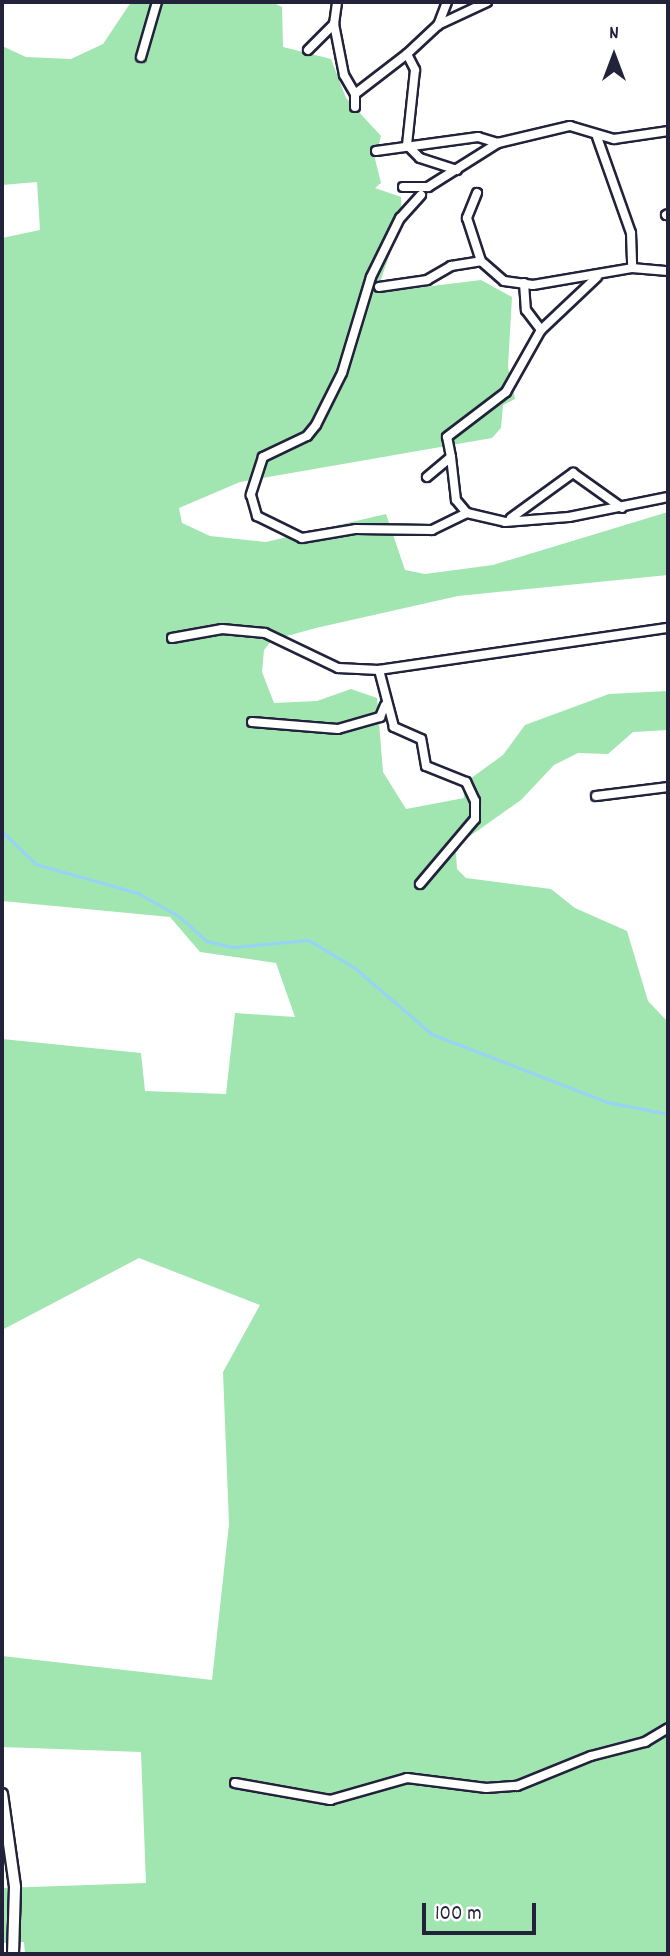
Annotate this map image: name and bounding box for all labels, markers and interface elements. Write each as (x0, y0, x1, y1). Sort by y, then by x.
north arrow (579, 21, 649, 91)
text: N (609, 21, 619, 48)
scale bar (425, 1890, 539, 1934)
text: 100 m (435, 1900, 482, 1930)

